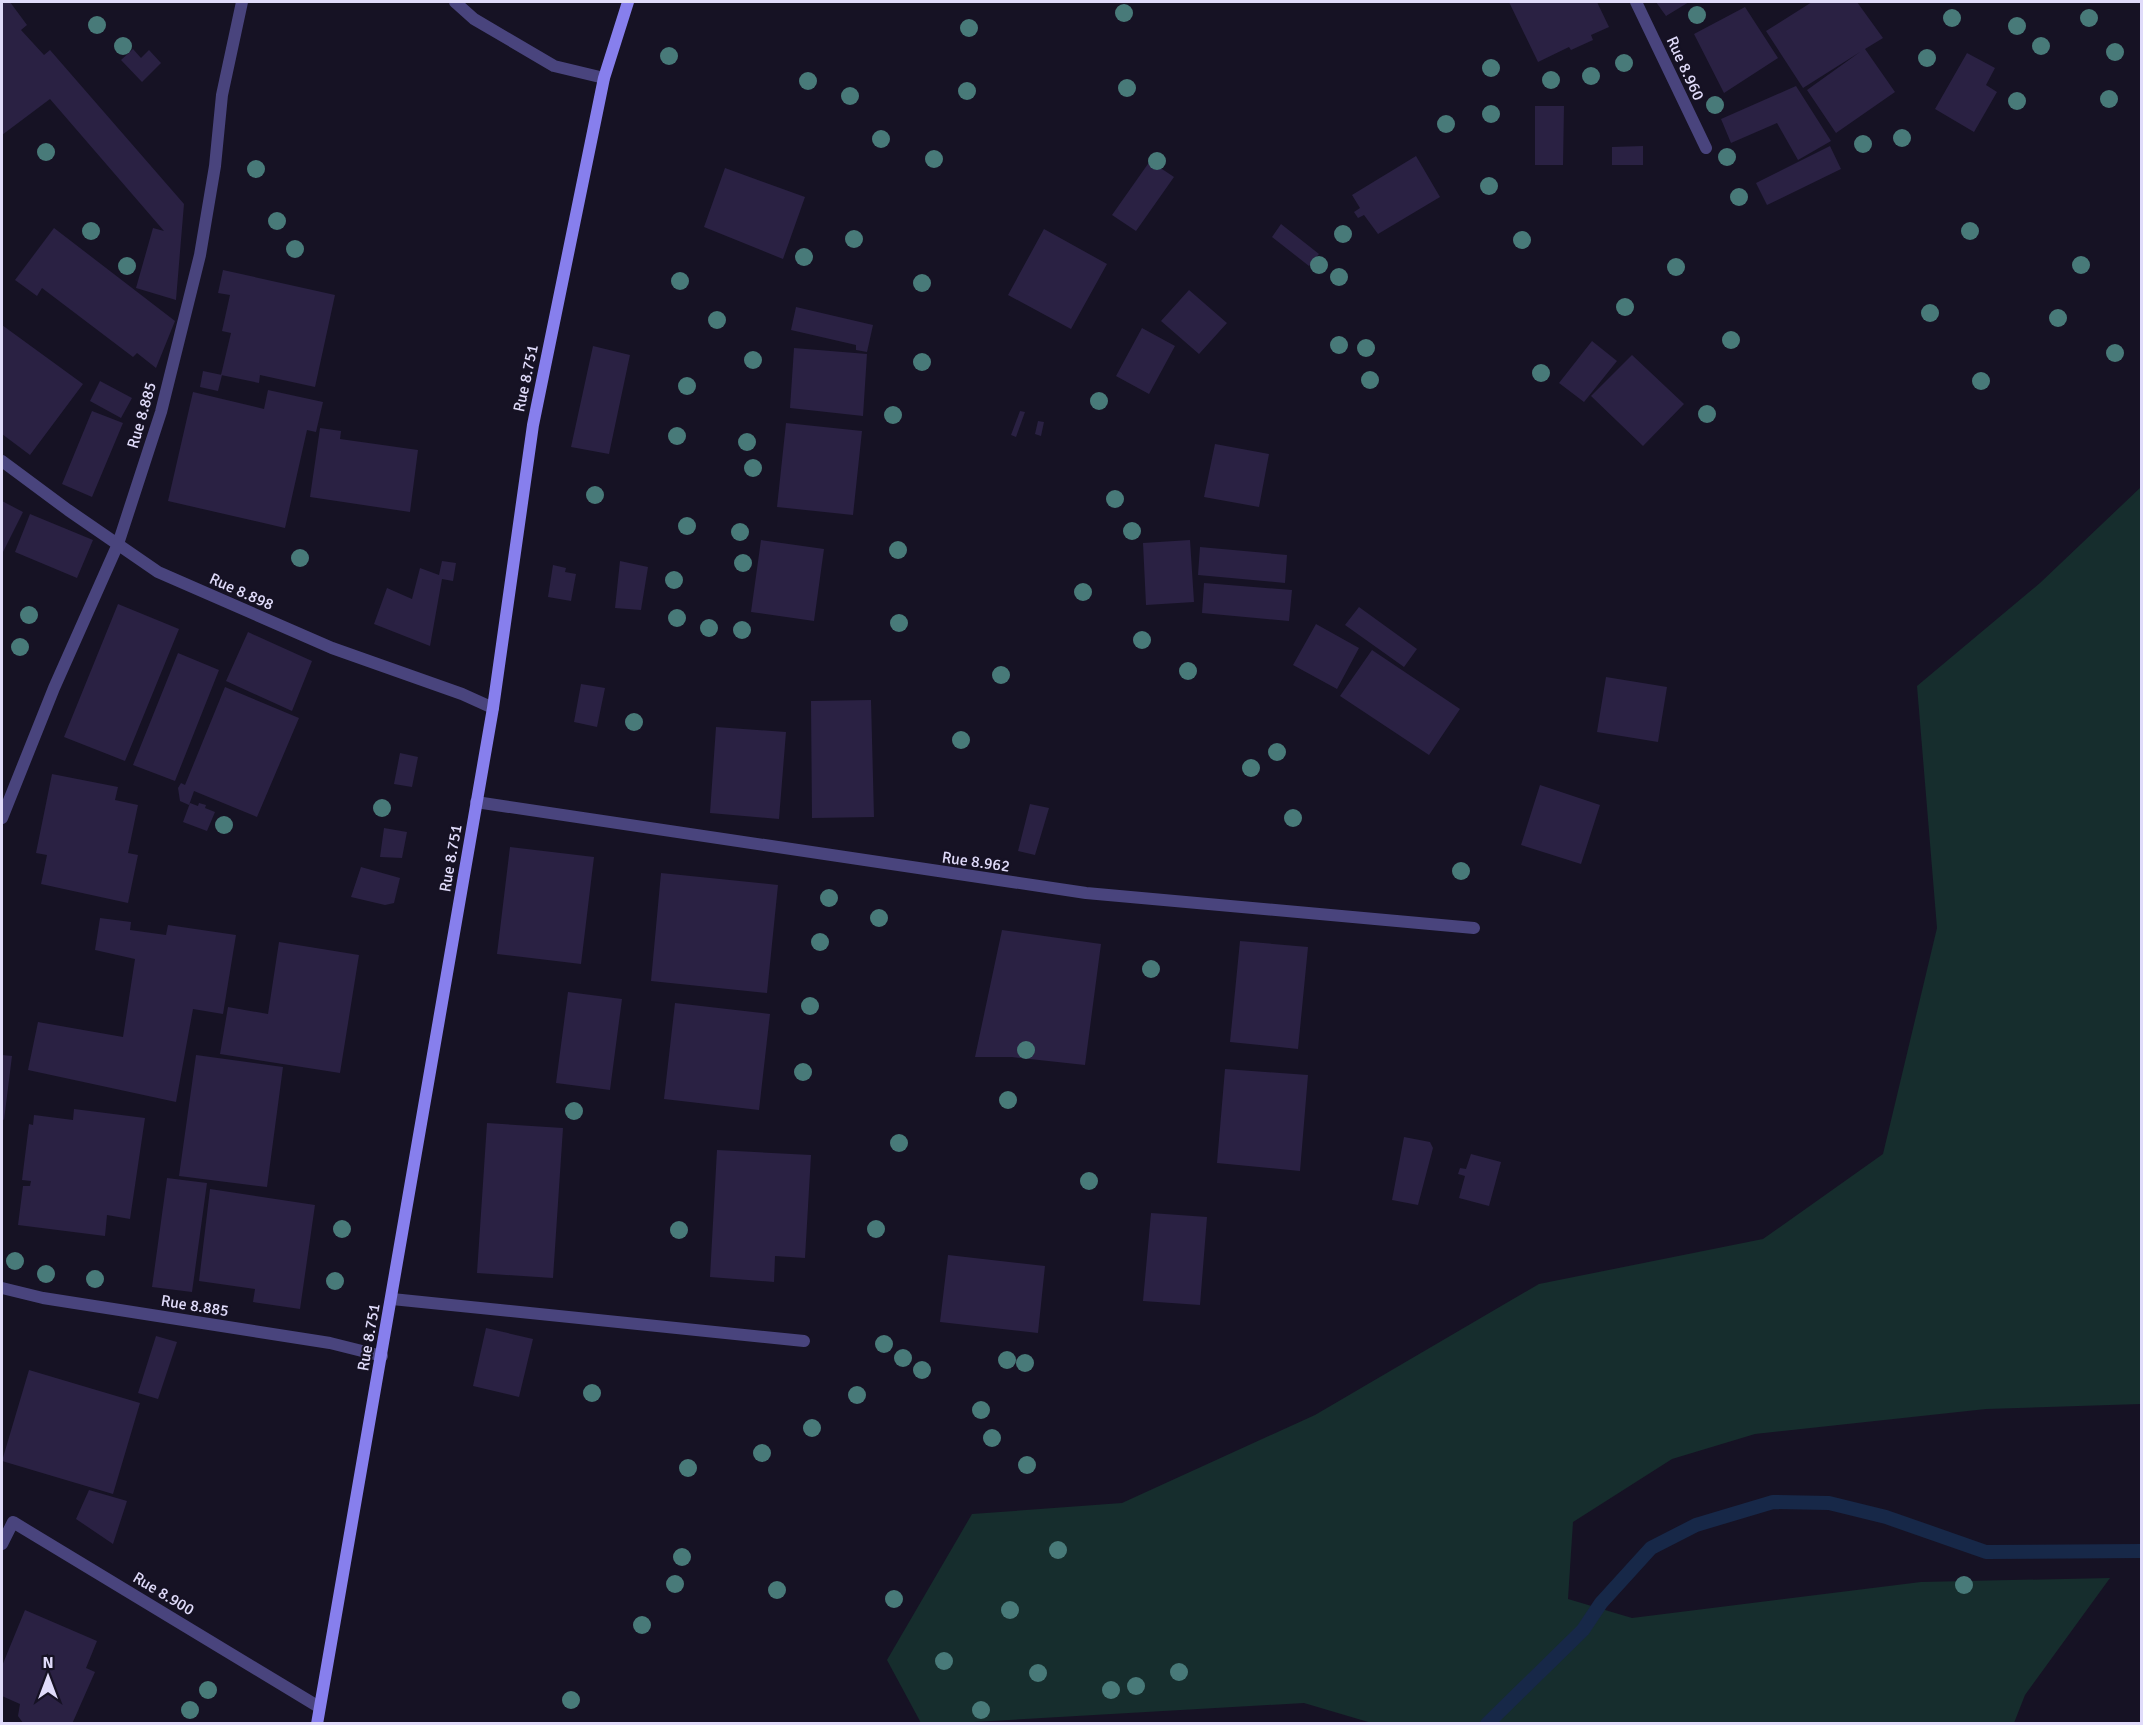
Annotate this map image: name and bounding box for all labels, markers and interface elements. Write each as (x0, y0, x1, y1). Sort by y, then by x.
street label: Rue 8.960 (1662, 33, 1709, 104)
street label: Rue 8.751 (509, 343, 543, 414)
street label: Rue 8.885 (123, 380, 161, 451)
street label: Rue 8.898 (206, 569, 277, 615)
street label: Rue 8.751 (435, 823, 467, 894)
street label: Rue 8.962 (941, 847, 1011, 877)
street label: Rue 8.885 (160, 1291, 230, 1321)
street label: Rue 8.751 (353, 1302, 385, 1373)
street label: Rue 8.900 (129, 1568, 198, 1620)
north arrow (18, 1647, 78, 1707)
text: N (42, 1653, 54, 1673)

